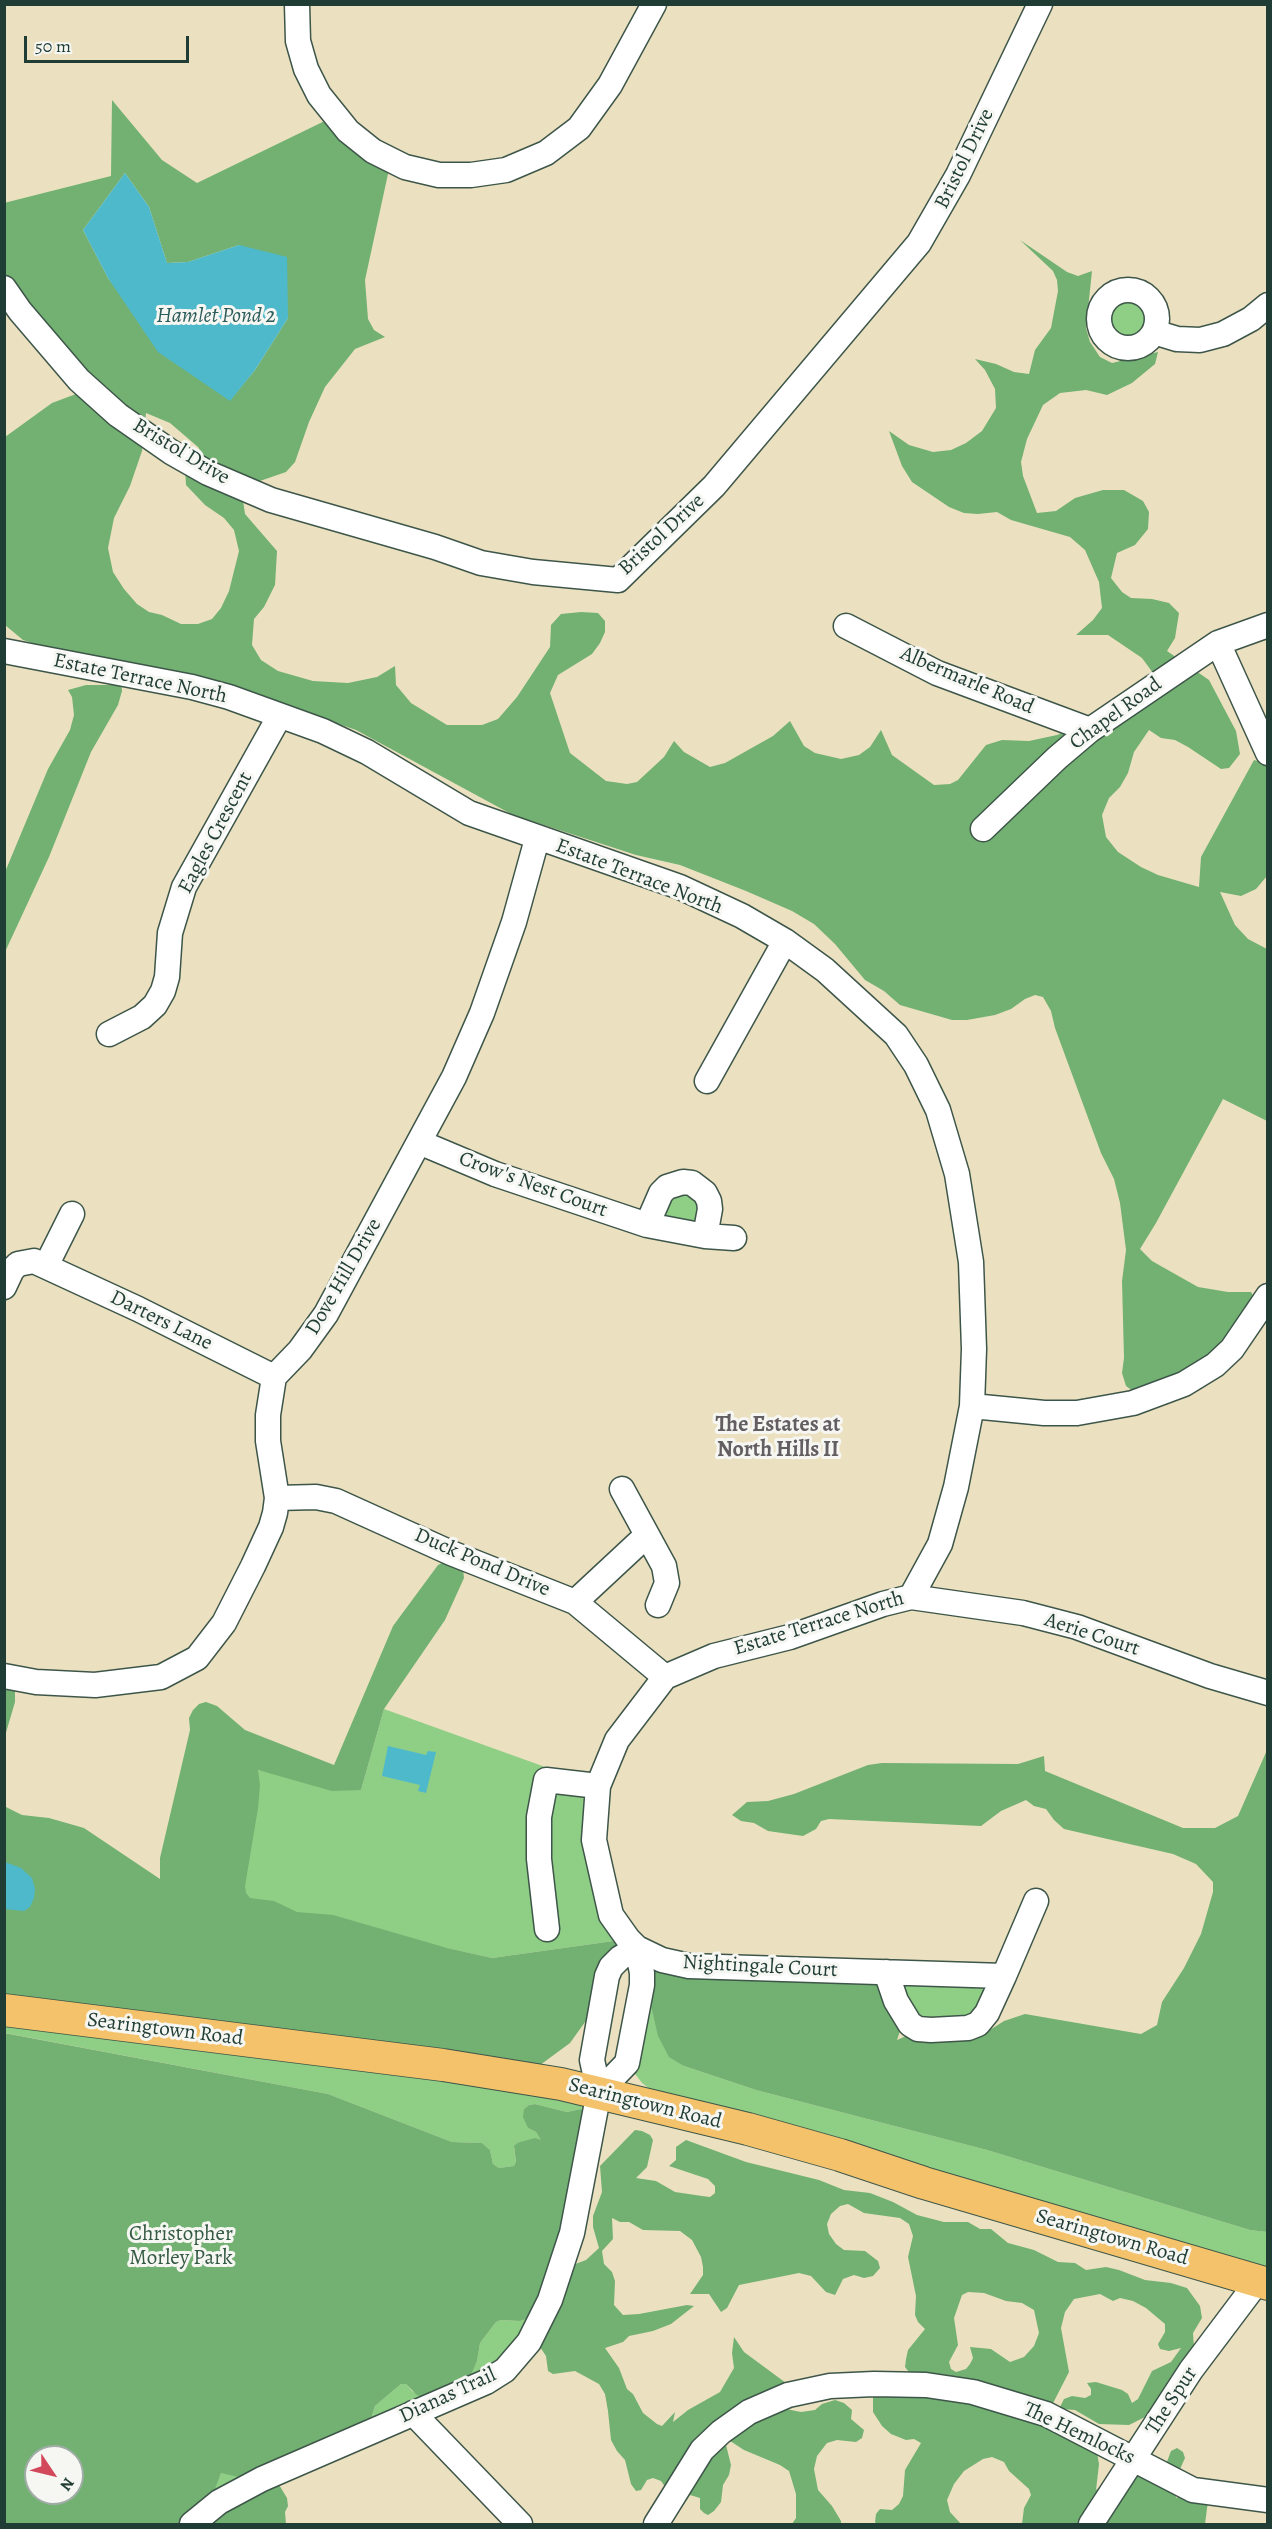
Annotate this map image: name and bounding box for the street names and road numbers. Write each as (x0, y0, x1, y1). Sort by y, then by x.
street label: Bristol Drive (930, 105, 1000, 213)
street label: Bristol Drive (128, 413, 234, 491)
street label: Bristol Drive (614, 489, 710, 581)
street label: Albermarle Road (896, 642, 1038, 720)
street label: Estate Terrace North (51, 648, 229, 710)
street label: Chapel Road (1065, 672, 1167, 756)
street label: Eagles Crescent (173, 768, 259, 898)
street label: Estate Terrace North (552, 834, 726, 920)
street label: Crow's Nest Court (455, 1146, 611, 1224)
street label: Dove Hill Drive (300, 1214, 388, 1340)
street label: Darters Lane (106, 1285, 216, 1357)
street label: Duck Pond Drive (410, 1523, 554, 1603)
street label: Estate Terrace North (731, 1586, 907, 1662)
street label: Aerie Court (1041, 1608, 1143, 1662)
street label: Nightingale Court (682, 1950, 838, 1984)
street label: Searingtown Road (85, 2008, 245, 2052)
street label: Searingtown Road (566, 2073, 724, 2135)
street label: Searingtown Road (1033, 2204, 1191, 2272)
street label: The Spur (1141, 2362, 1203, 2440)
street label: Dianas Trail (396, 2363, 500, 2429)
street label: The Hemlocks (1019, 2397, 1139, 2471)

